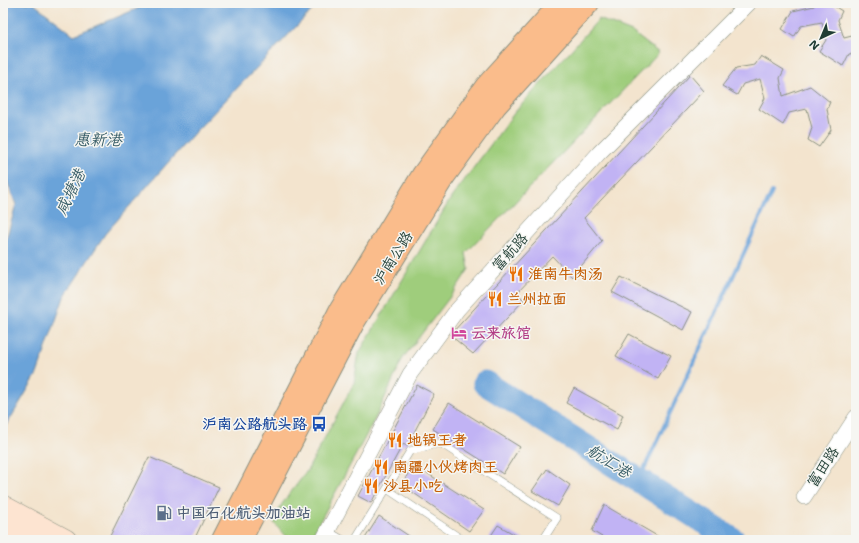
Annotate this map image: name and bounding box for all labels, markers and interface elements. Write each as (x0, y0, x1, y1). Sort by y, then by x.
north arrow (801, 18, 841, 58)
text: N (806, 36, 823, 53)
water label: 惠新港 (74, 129, 124, 150)
water label: 咸塘港 (50, 164, 91, 218)
street label: 沪南公路 (369, 227, 417, 289)
street label: 富航路 (488, 229, 532, 275)
place label: 淮南牛肉汤 (528, 264, 603, 284)
restaurant icon: 淮南牛肉汤 (507, 265, 525, 283)
place label: 兰州拉面 (507, 289, 567, 309)
restaurant icon: 兰州拉面 (486, 290, 504, 308)
place label: 云来旅馆 (471, 323, 531, 343)
hotel icon: 云来旅馆 (450, 324, 468, 342)
place label: 沪南公路航头路 (202, 414, 307, 434)
bus stop icon: 沪南公路航头路 (310, 415, 328, 433)
place label: 地锅王者 (407, 430, 467, 450)
restaurant icon: 地锅王者 (386, 431, 404, 449)
water label: 航汇港 (583, 439, 637, 484)
street label: 富田路 (802, 443, 844, 491)
place label: 南疆小伙烤肉王 (393, 457, 498, 477)
restaurant icon: 南疆小伙烤肉王 (372, 458, 390, 476)
place label: 沙县小吃 (383, 476, 443, 496)
restaurant icon: 沙县小吃 (362, 477, 380, 495)
place label: 中国石化航头加油站 (176, 503, 311, 523)
fuel station icon: 中国石化航头加油站 (155, 504, 173, 522)

